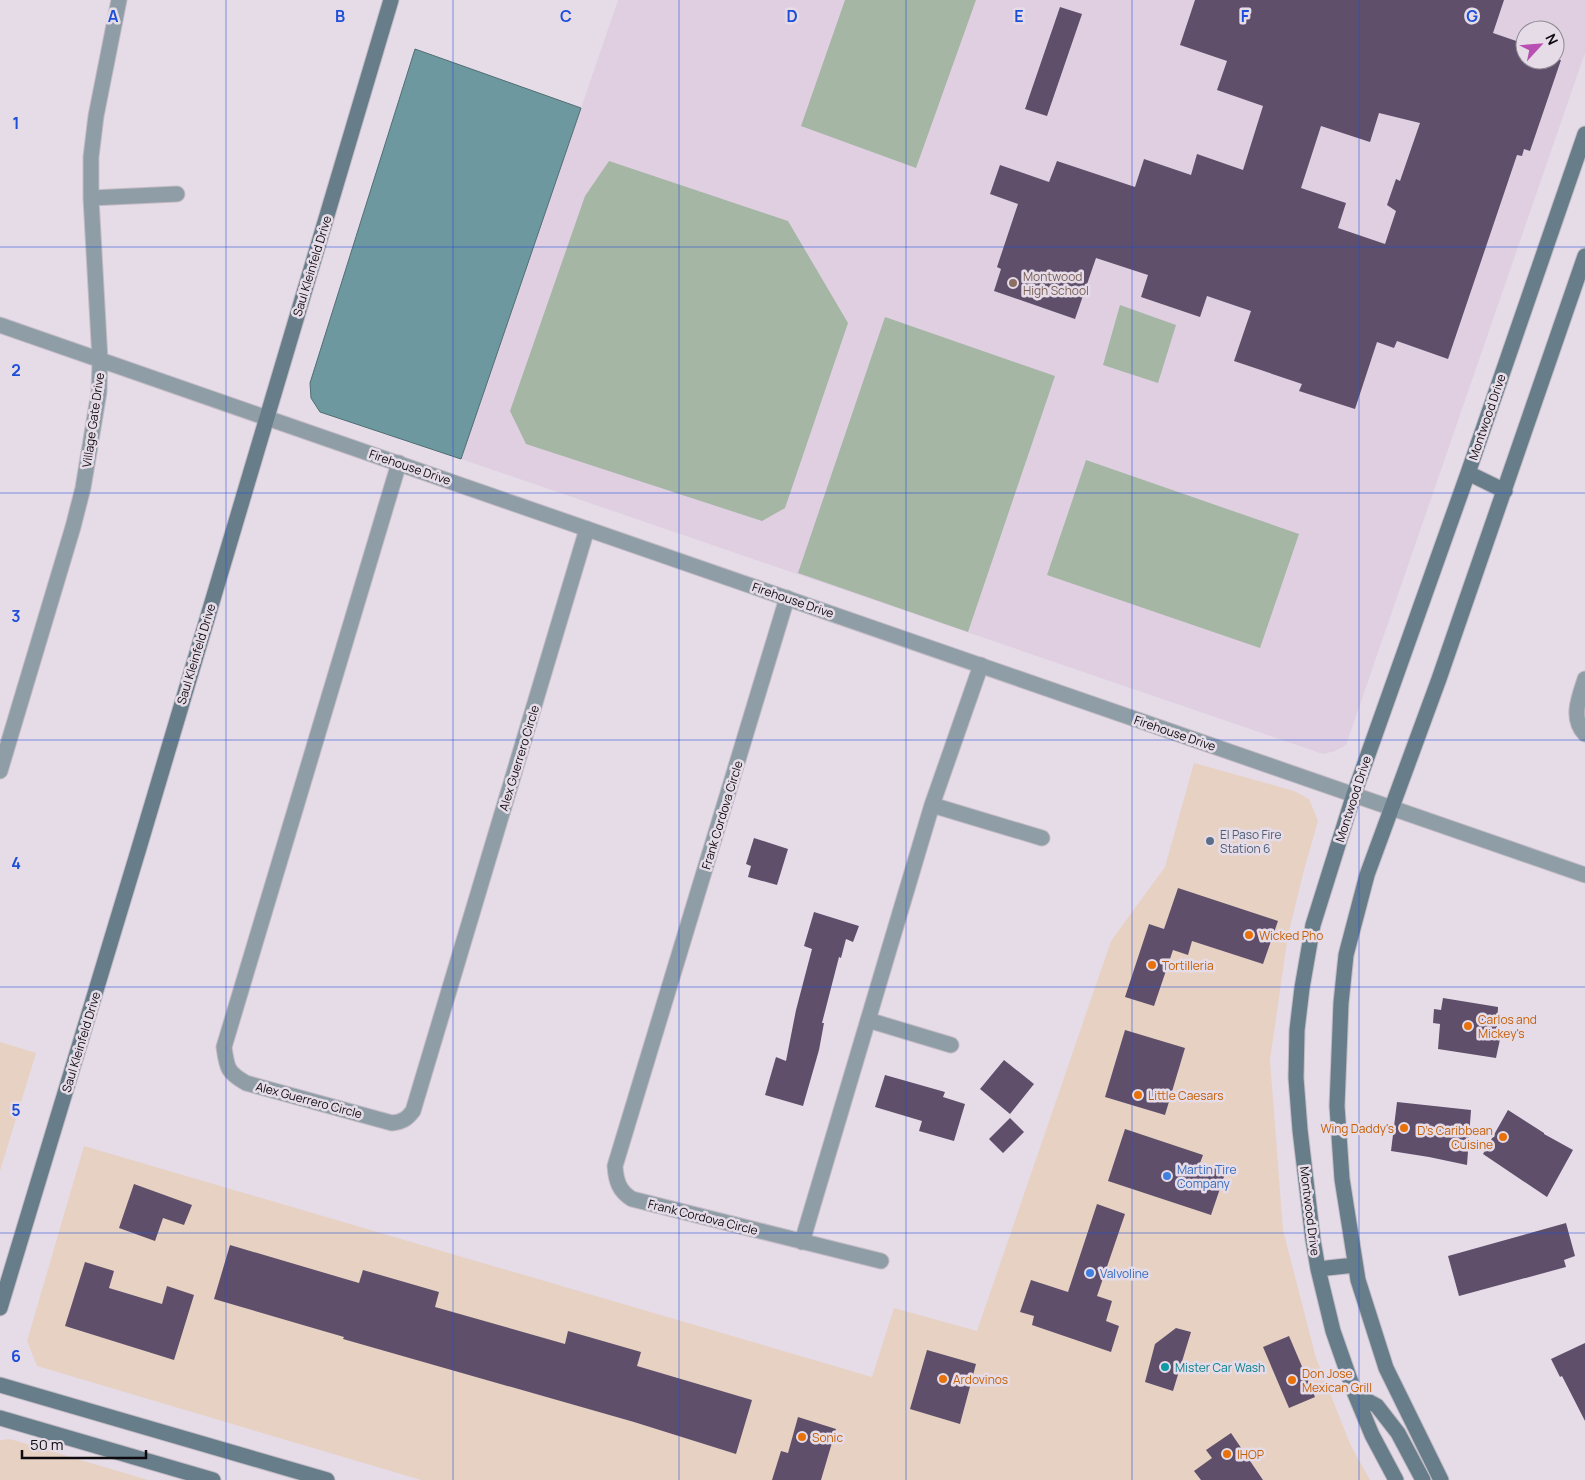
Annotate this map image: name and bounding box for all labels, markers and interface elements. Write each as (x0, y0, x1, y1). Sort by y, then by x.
text: A (108, 5, 119, 27)
text: B (335, 5, 345, 27)
text: C (560, 5, 572, 27)
text: D (786, 5, 798, 27)
text: E (1014, 5, 1024, 27)
text: F (1241, 5, 1250, 27)
text: G (1466, 5, 1478, 27)
north arrow (1515, 20, 1565, 70)
text: N (1541, 30, 1563, 48)
text: 1 (12, 112, 20, 134)
street label: Saul Kleinfeld Drive (289, 213, 335, 319)
place label: Montwood High School (1023, 268, 1089, 299)
marker: Montwood High School (1007, 277, 1019, 289)
text: 2 (11, 359, 21, 381)
street label: Village Gate Drive (78, 371, 108, 469)
street label: Montwood Drive (1464, 372, 1510, 462)
street label: Firehouse Drive (367, 445, 453, 489)
street label: Firehouse Drive (750, 578, 836, 622)
street label: Saul Kleinfeld Drive (173, 601, 219, 707)
text: 3 (11, 605, 21, 627)
street label: Alex Guerrero Circle (495, 703, 543, 813)
street label: Firehouse Drive (1132, 711, 1218, 755)
street label: Montwood Drive (1331, 754, 1375, 844)
street label: Frank Cordova Circle (697, 759, 747, 871)
place label: El Paso Fire Station 6 (1220, 826, 1282, 857)
marker: El Paso Fire Station 6 (1204, 835, 1216, 847)
text: 4 (11, 852, 21, 874)
place label: Wicked Pho (1259, 927, 1323, 944)
marker: Wicked Pho (1243, 929, 1255, 941)
place label: Tortilleria (1162, 957, 1214, 974)
marker: Tortilleria (1146, 959, 1158, 971)
street label: Saul Kleinfeld Drive (58, 989, 104, 1095)
place label: Carlos and Mickey's (1478, 1011, 1537, 1042)
marker: Carlos and Mickey's (1462, 1020, 1474, 1032)
street label: Alex Guerrero Circle (254, 1078, 364, 1122)
place label: Little Caesars (1148, 1087, 1224, 1104)
marker: Little Caesars (1132, 1089, 1144, 1101)
text: 5 (11, 1099, 21, 1121)
place label: Wing Daddy's (1320, 1120, 1394, 1137)
marker: Wing Daddy's (1398, 1122, 1410, 1134)
place label: D's Caribbean Cuisine (1417, 1122, 1493, 1153)
marker: D's Caribbean Cuisine (1497, 1131, 1509, 1143)
place label: Martin Tire Company (1177, 1161, 1236, 1192)
street label: Montwood Drive (1296, 1165, 1324, 1257)
marker: Martin Tire Company (1161, 1170, 1173, 1182)
street label: Frank Cordova Circle (646, 1195, 760, 1239)
place label: Valvoline (1100, 1265, 1149, 1282)
marker: Valvoline (1084, 1267, 1096, 1279)
text: 6 (11, 1345, 21, 1367)
place label: Mister Car Wash (1175, 1359, 1265, 1376)
marker: Mister Car Wash (1159, 1361, 1171, 1373)
place label: Don Jose Mexican Grill (1302, 1365, 1372, 1396)
place label: Ardovinos (953, 1371, 1008, 1388)
marker: Ardovinos (937, 1373, 949, 1385)
marker: Don Jose Mexican Grill (1286, 1374, 1298, 1386)
scale bar (22, 1428, 146, 1460)
place label: Sonic (812, 1429, 843, 1446)
marker: Sonic (796, 1431, 808, 1443)
text: 50 m (30, 1434, 64, 1455)
place label: IHOP (1237, 1446, 1264, 1463)
marker: IHOP (1221, 1448, 1233, 1460)

